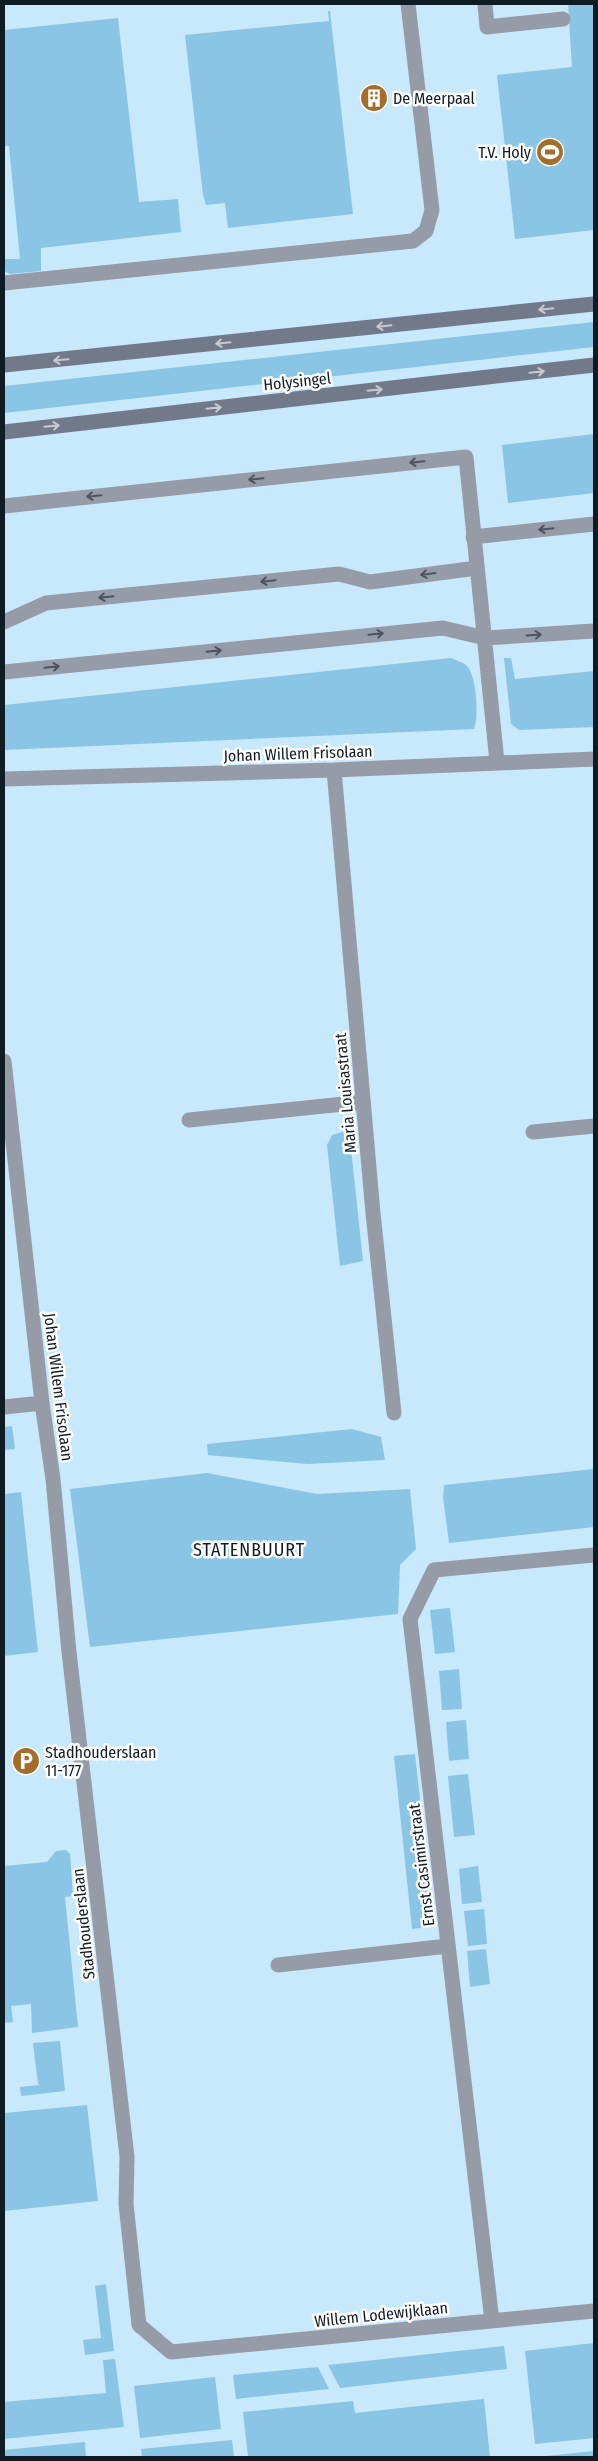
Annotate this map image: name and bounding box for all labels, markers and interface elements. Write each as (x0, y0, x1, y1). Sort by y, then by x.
building icon: De Meerpaal (359, 83, 389, 113)
place label: De Meerpaal (393, 89, 475, 108)
sports icon: T.V. Holy (535, 137, 565, 167)
place label: T.V. Holy (478, 143, 532, 162)
one-way arrow (538, 304, 554, 314)
one-way arrow (376, 321, 392, 331)
one-way arrow (215, 338, 231, 348)
one-way arrow (53, 355, 69, 365)
one-way arrow (528, 367, 544, 377)
street label: Holysingel (262, 369, 332, 394)
one-way arrow (367, 385, 383, 395)
one-way arrow (205, 403, 221, 413)
one-way arrow (44, 421, 60, 431)
one-way arrow (410, 457, 426, 467)
one-way arrow (248, 474, 264, 484)
one-way arrow (86, 491, 102, 501)
one-way arrow (538, 525, 554, 534)
one-way arrow (421, 570, 437, 580)
one-way arrow (260, 576, 276, 586)
one-way arrow (99, 592, 115, 602)
one-way arrow (367, 630, 383, 639)
one-way arrow (526, 630, 542, 639)
one-way arrow (206, 646, 222, 656)
one-way arrow (44, 662, 60, 672)
street label: Johan Willem Frisolaan (223, 741, 373, 766)
street label: Maria Louisastraat (331, 1031, 360, 1154)
street label: Johan Willem Frisolaan (40, 1312, 77, 1462)
district label: STATENBUURT (193, 1539, 305, 1561)
place label: Stadhouderslaan 11-177 (45, 1743, 157, 1780)
parking icon: Stadhouderslaan 11-177 (11, 1746, 41, 1776)
street label: Ernst Casimirstraat (404, 1802, 438, 1927)
street label: Stadhouderslaan (68, 1867, 99, 1980)
street label: Willem Lodewijklaan (313, 2298, 449, 2331)

